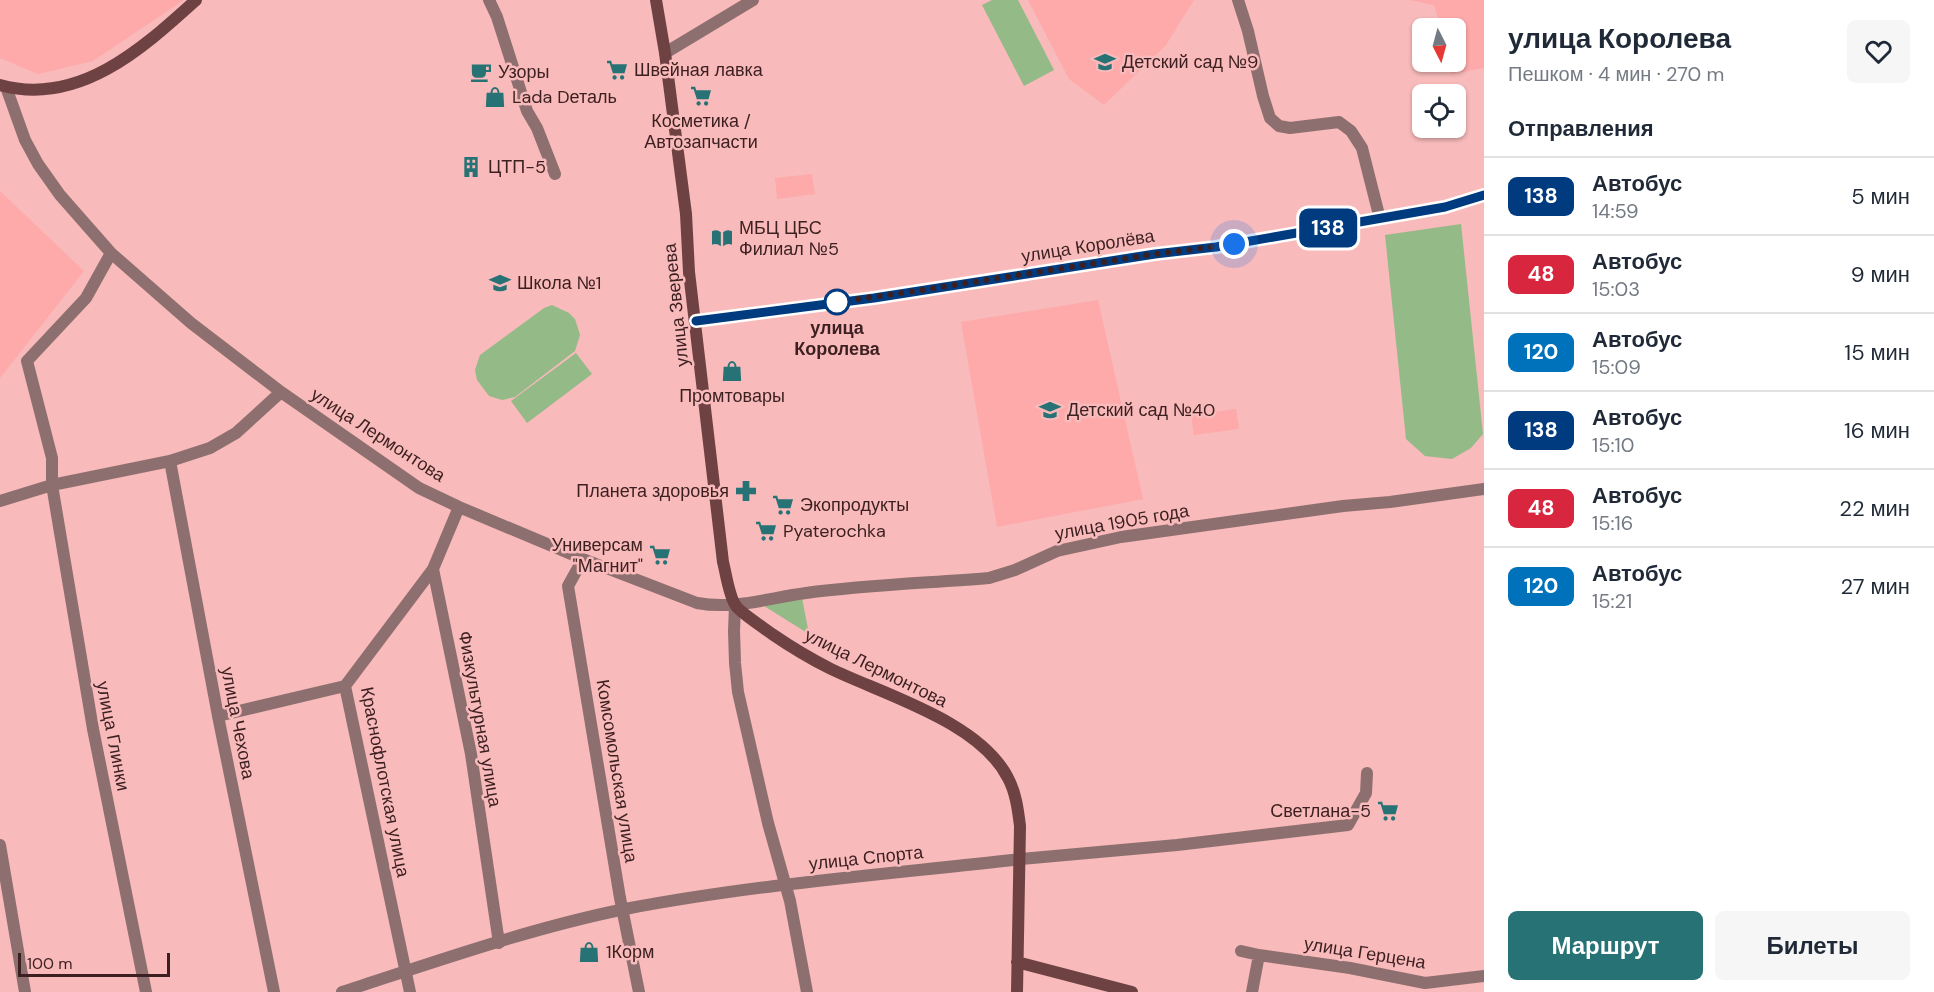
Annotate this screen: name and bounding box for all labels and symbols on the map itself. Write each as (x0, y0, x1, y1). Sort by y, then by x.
north arrow (1412, 18, 1466, 72)
school or university icon: Детский сад №9 (1093, 50, 1117, 74)
place label: Детский сад №9 (1122, 50, 1258, 74)
supermarket icon: Швейная лавка (605, 58, 629, 82)
place label: Швейная лавка (634, 58, 764, 82)
cafe icon: Узоры (469, 60, 493, 84)
place label: Узоры (498, 60, 549, 84)
supermarket icon: Косметика / Автозапчасти (689, 84, 713, 108)
shop icon: Lada Dеталь (483, 85, 507, 109)
place label: Lada Dеталь (512, 85, 617, 109)
place label: Косметика / Автозапчасти (644, 109, 758, 154)
building icon: ЦТП-5 (459, 155, 483, 179)
place label: ЦТП-5 (488, 155, 546, 179)
line badge: 138 (1294, 208, 1362, 248)
place label: МБЦ ЦБС Филиал №5 (739, 216, 839, 261)
street label: улица Королёва (1020, 223, 1157, 268)
library icon: МБЦ ЦБС Филиал №5 (710, 226, 734, 250)
your location (1219, 229, 1249, 259)
street label: улица Зверева (657, 241, 694, 368)
school or university icon: Школа №1 (488, 271, 512, 295)
place label: Школа №1 (517, 271, 601, 295)
marker: улица Королева (824, 289, 850, 315)
place label: улица Королева (794, 316, 881, 361)
shop icon: Промтовары (720, 359, 744, 383)
street label: улица Лермонтова (306, 382, 451, 488)
place label: Промтовары (679, 384, 785, 408)
school or university icon: Детский сад №40 (1038, 398, 1062, 422)
place label: Детский сад №40 (1067, 398, 1215, 422)
place label: Планета здоровья (576, 479, 729, 503)
pharmacy icon: Планета здоровья (734, 479, 758, 503)
supermarket icon: Экопродукты (771, 493, 795, 517)
place label: Экопродукты (800, 493, 909, 517)
street label: улица 1905 года (1053, 498, 1192, 546)
supermarket icon: Pyaterochka (754, 519, 778, 543)
place label: Pyaterochka (783, 519, 886, 543)
place label: Универсам "Магнит" (552, 533, 643, 578)
supermarket icon: Универсам "Магнит" (648, 543, 672, 567)
street label: улица Лермонтова (801, 623, 952, 713)
street label: Физкультурная улица (453, 629, 507, 810)
street label: улица Чехова (215, 665, 261, 782)
street label: Комсомольская улица (591, 678, 643, 865)
street label: улица Глинки (91, 679, 135, 793)
street label: Краснофлотская улица (355, 685, 415, 880)
place label: Светлана-5 (1270, 799, 1371, 823)
supermarket icon: Светлана-5 (1376, 799, 1400, 823)
street label: улица Спорта (808, 840, 925, 876)
street label: улица Герцена (1302, 932, 1429, 975)
shop icon: 1Корм (577, 940, 601, 964)
place label: 1Корм (606, 940, 655, 964)
scale bar (18, 950, 170, 978)

